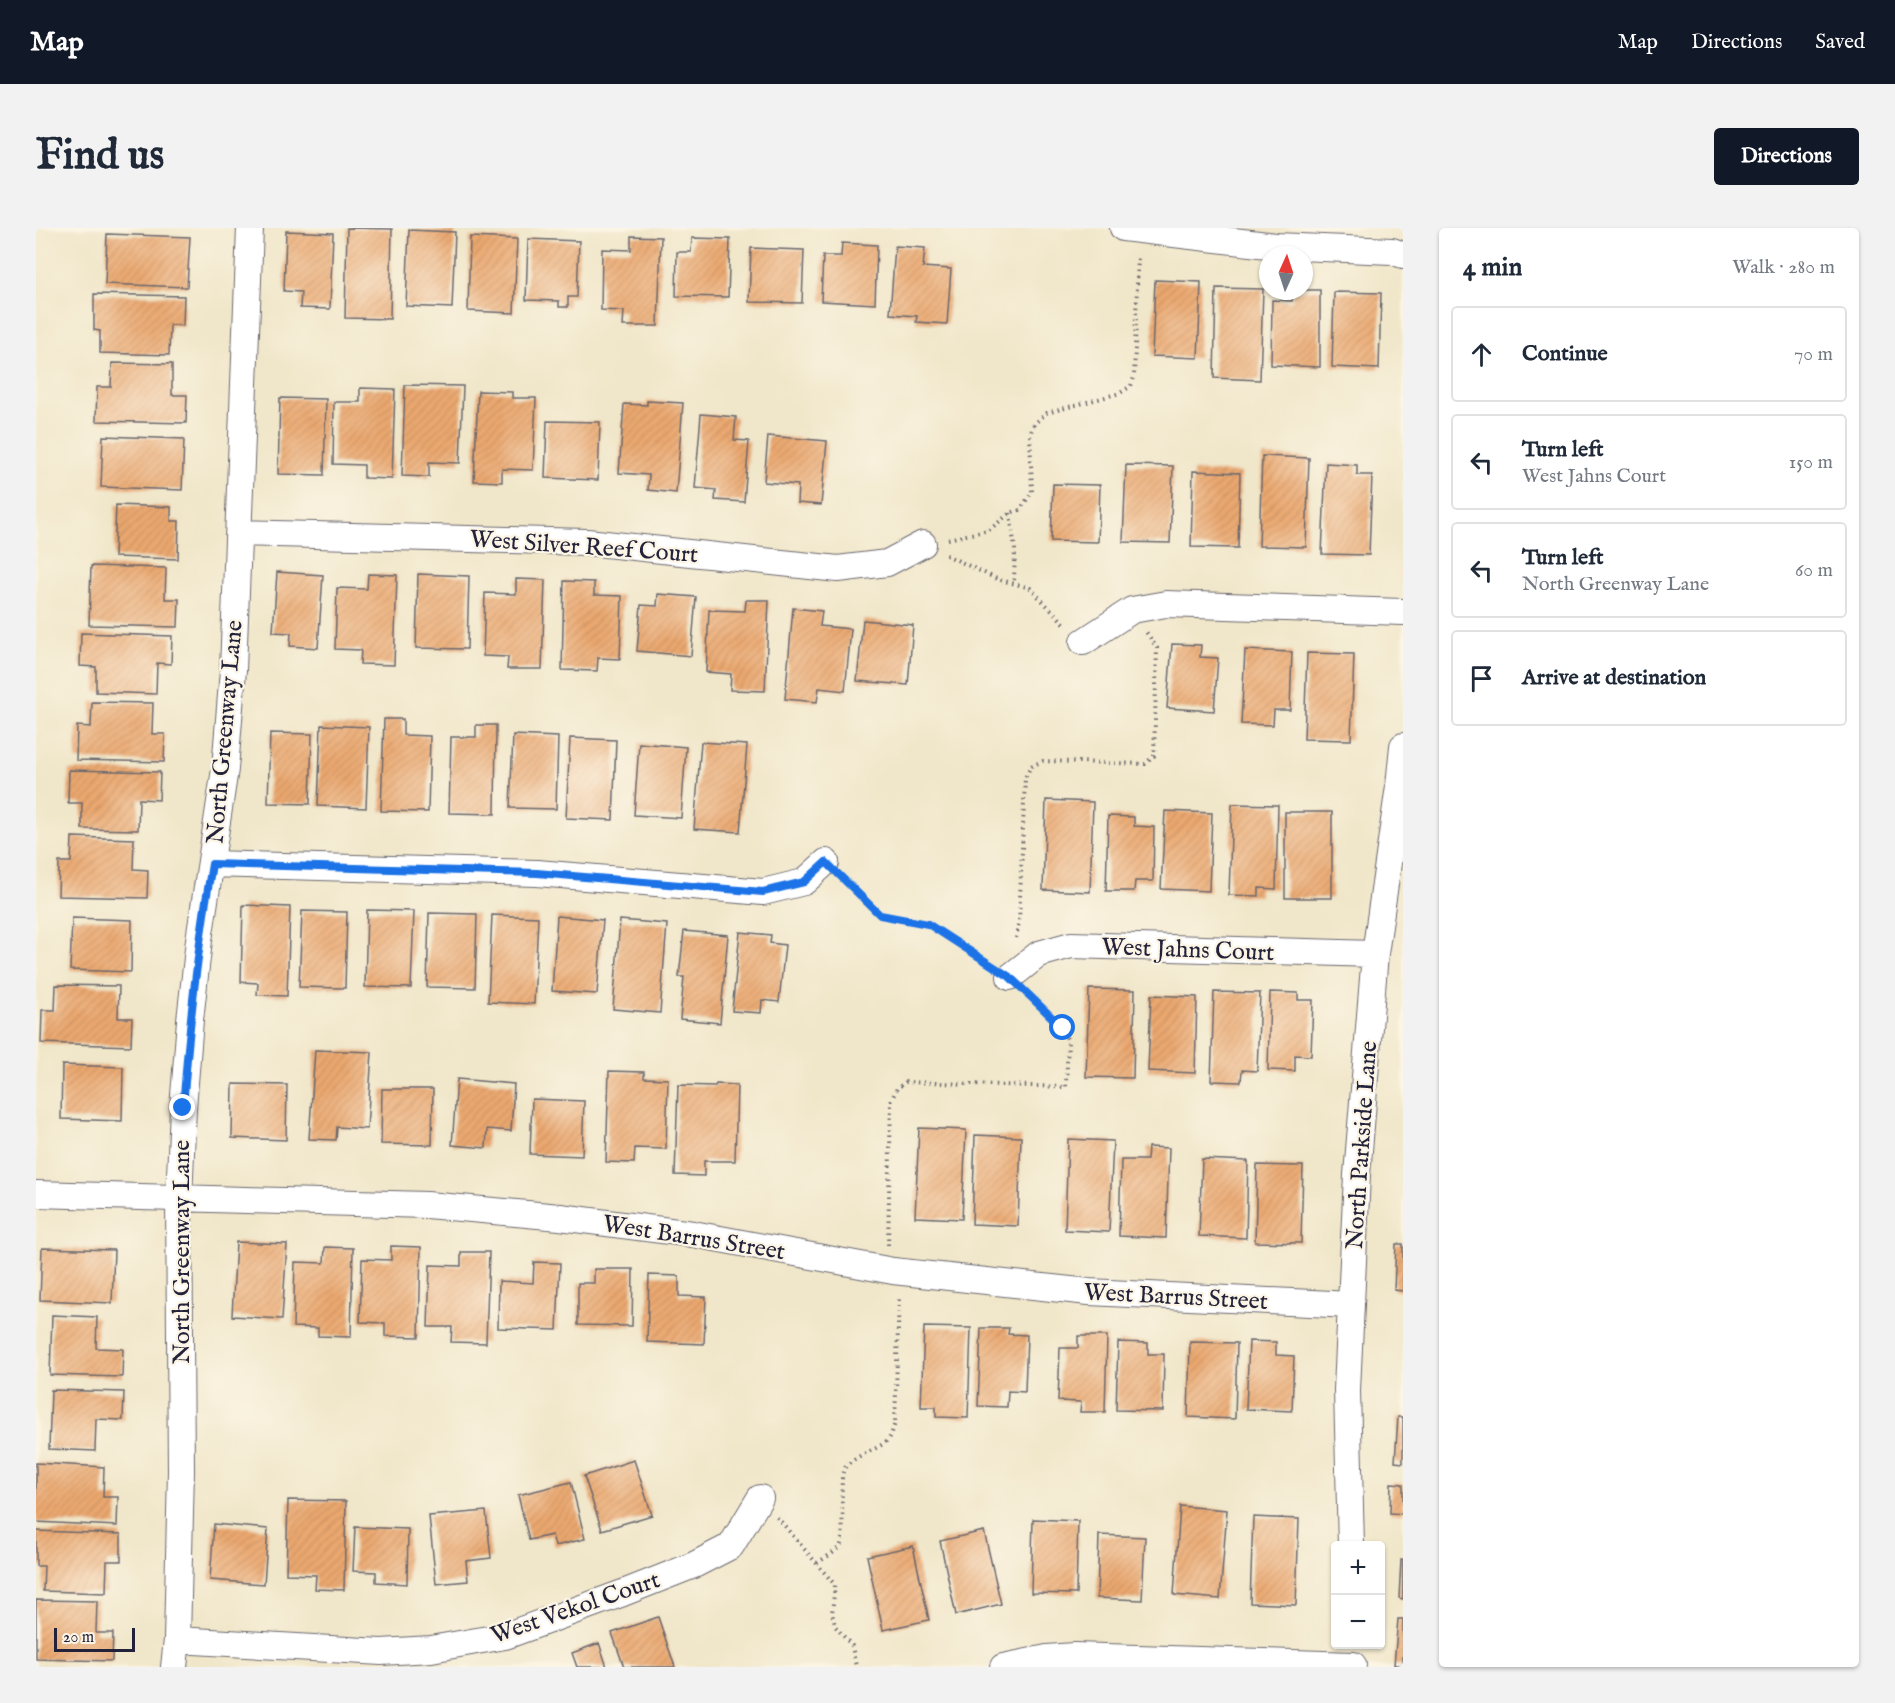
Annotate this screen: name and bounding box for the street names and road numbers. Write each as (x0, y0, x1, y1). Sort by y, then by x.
street label: West Silver Reef Court (469, 524, 699, 571)
street label: North Greenway Lane (200, 619, 251, 845)
street label: West Jahns Court (1101, 932, 1275, 969)
street label: North Parkside Lane (1340, 1040, 1385, 1250)
street label: North Greenway Lane (167, 1140, 198, 1364)
street label: West Barrus Street (600, 1209, 787, 1268)
street label: West Barrus Street (1083, 1277, 1269, 1318)
street label: West Vekol Court (487, 1565, 664, 1652)

